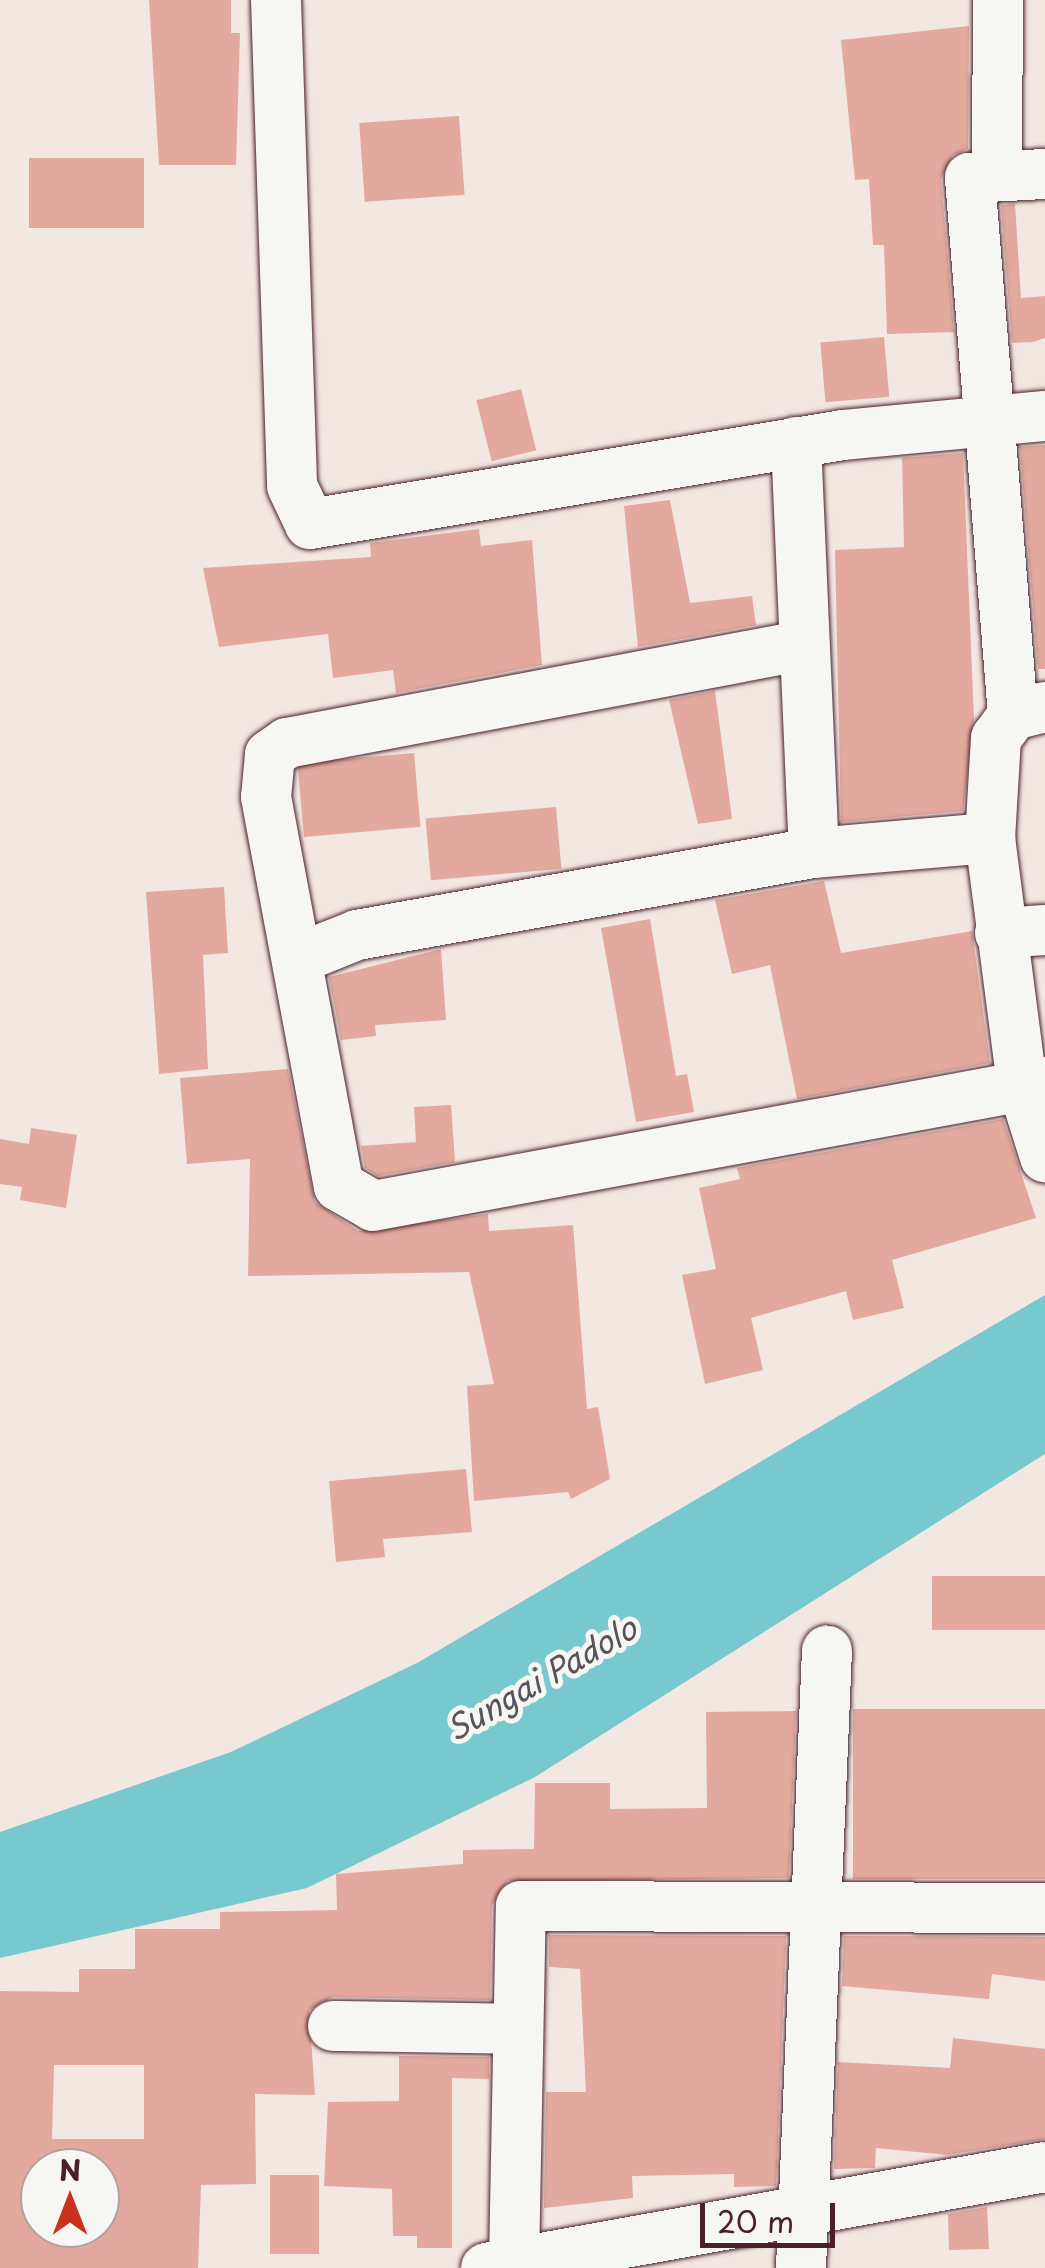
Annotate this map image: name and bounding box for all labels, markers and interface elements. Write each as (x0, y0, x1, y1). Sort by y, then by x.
water label: Sungai Padolo (438, 1608, 644, 1748)
north arrow (20, 2148, 120, 2248)
text: N (59, 2148, 81, 2191)
scale bar (705, 2183, 840, 2245)
text: 20 m (717, 2198, 794, 2243)

